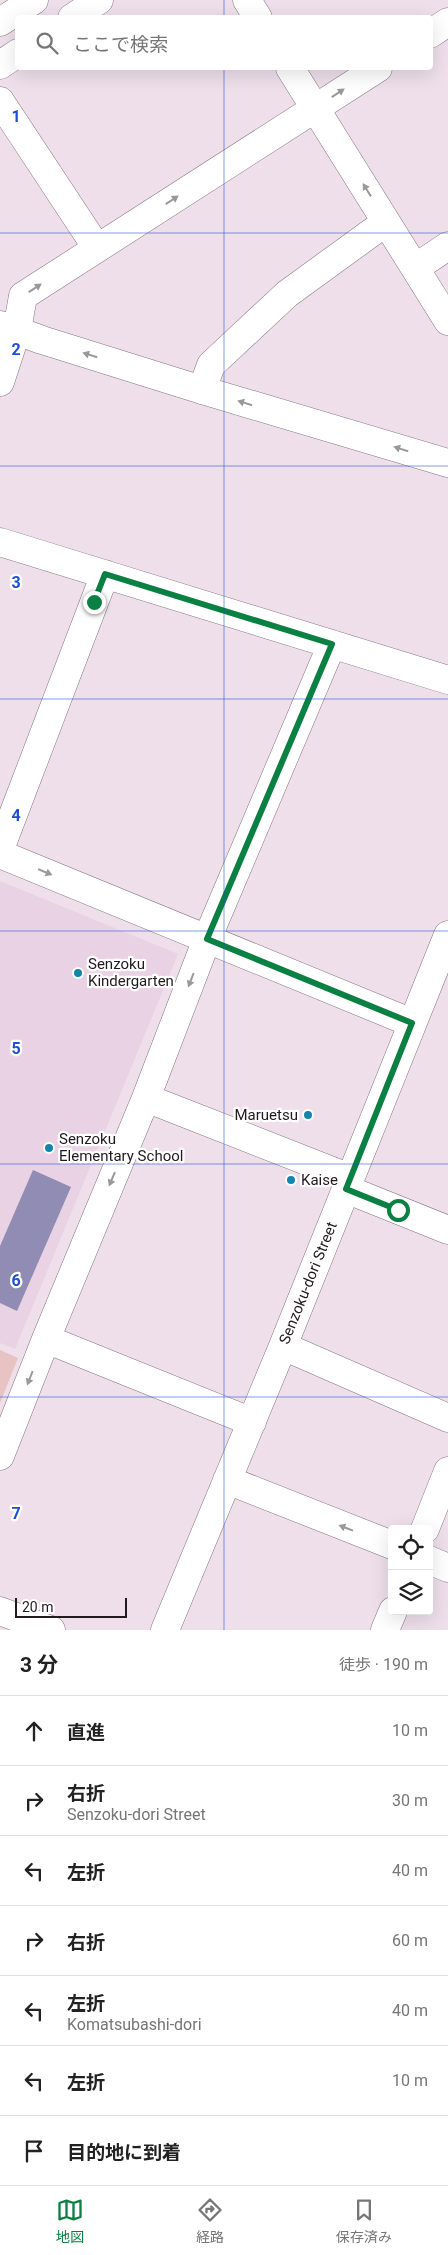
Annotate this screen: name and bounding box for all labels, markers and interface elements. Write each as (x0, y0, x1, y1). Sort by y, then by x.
search box (15, 15, 433, 70)
icon: search (33, 29, 61, 57)
text: ここで検索 (73, 33, 168, 56)
one-way arrow (331, 89, 344, 98)
text: 1 (11, 107, 21, 126)
one-way arrow (362, 184, 371, 197)
one-way arrow (165, 195, 178, 205)
one-way arrow (28, 284, 42, 293)
text: 2 (11, 340, 21, 359)
one-way arrow (82, 351, 97, 359)
one-way arrow (238, 398, 253, 406)
one-way arrow (394, 444, 409, 452)
text: 3 (11, 573, 21, 592)
route end (83, 591, 106, 614)
text: 4 (11, 806, 21, 825)
one-way arrow (38, 869, 52, 877)
place label: Senzoku Kindergarten (88, 955, 174, 990)
marker: Senzoku Kindergarten (72, 967, 84, 979)
one-way arrow (187, 972, 194, 987)
text: 5 (11, 1039, 21, 1058)
place label: Maruetsu (235, 1106, 298, 1124)
marker: Maruetsu (302, 1109, 314, 1121)
place label: Senzoku Elementary School (59, 1130, 183, 1165)
marker: Senzoku Elementary School (43, 1142, 55, 1154)
place label: Kaise (301, 1171, 338, 1189)
one-way arrow (108, 1172, 115, 1187)
marker: Kaise (285, 1174, 297, 1186)
route start (387, 1199, 410, 1222)
street label: Senzoku-dori Street (275, 1219, 341, 1347)
text: 6 (11, 1271, 21, 1290)
one-way arrow (26, 1371, 34, 1386)
text: 7 (11, 1504, 21, 1523)
one-way arrow (339, 1523, 354, 1531)
map controls (388, 1525, 433, 1615)
button: locate (388, 1525, 433, 1570)
button: layers (388, 1570, 433, 1615)
scale bar (15, 1595, 128, 1618)
text: 20 m (22, 1599, 54, 1615)
text: 3 分 (20, 1653, 58, 1677)
text: 徒歩 · 190 m (339, 1655, 428, 1674)
icon: ahead (20, 1717, 48, 1745)
text: 直進 (67, 1721, 105, 1744)
text: 10 m (392, 1721, 428, 1740)
text: 右折 (67, 1782, 105, 1805)
icon: right (20, 1787, 48, 1815)
text: 30 m (392, 1791, 428, 1810)
text: Senzoku-dori Street (67, 1805, 206, 1824)
icon: left (20, 1857, 48, 1885)
text: 左折 (67, 1861, 105, 1884)
text: 40 m (392, 1861, 428, 1880)
icon: right (20, 1927, 48, 1955)
text: 右折 (67, 1931, 105, 1954)
text: 60 m (392, 1931, 428, 1950)
text: 左折 (67, 1992, 105, 2015)
icon: left (20, 1997, 48, 2025)
text: 40 m (392, 2001, 428, 2020)
text: Komatsubashi-dori (67, 2015, 202, 2034)
icon: left (20, 2067, 48, 2095)
text: 左折 (67, 2071, 105, 2094)
text: 10 m (392, 2071, 428, 2090)
icon: arrive (20, 2137, 48, 2165)
text: 目的地に到着 (67, 2141, 181, 2164)
tab: 地図 (56, 2196, 84, 2246)
tab: 経路 (196, 2196, 224, 2246)
tab: 保存済み (336, 2196, 392, 2246)

